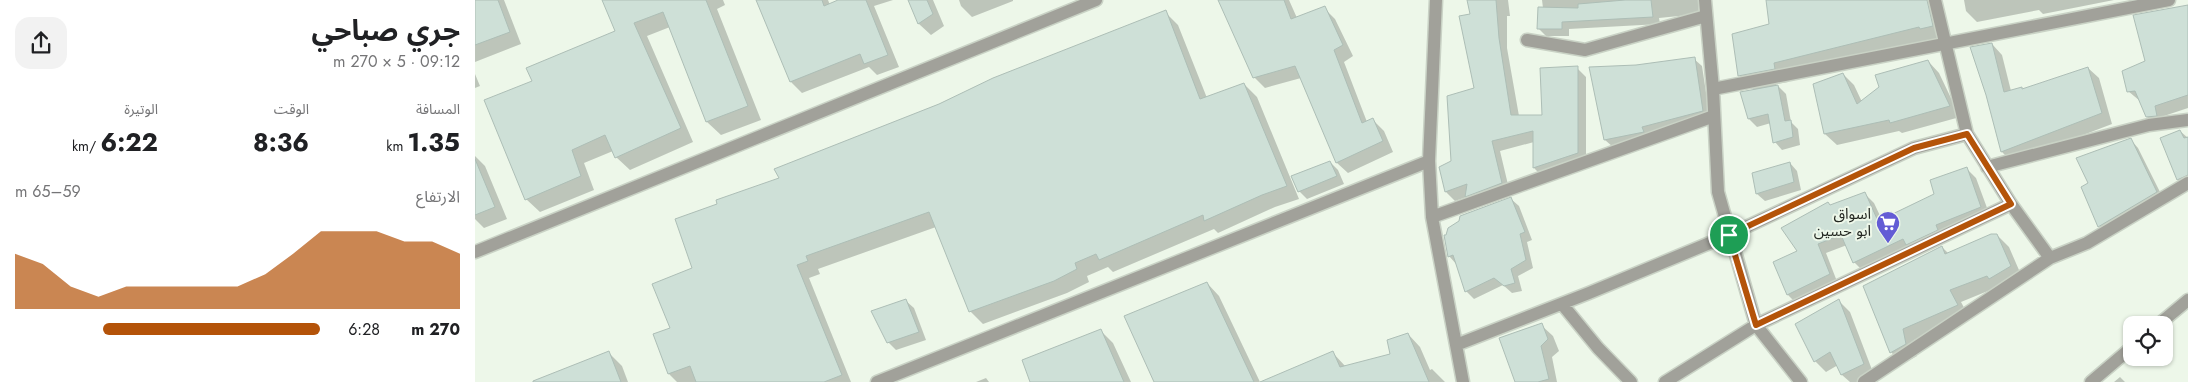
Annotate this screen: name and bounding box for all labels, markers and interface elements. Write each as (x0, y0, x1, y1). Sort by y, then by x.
text: جري صباحي (311, 10, 460, 51)
button: share (15, 17, 67, 69)
text: 09:12 · 5 × 270 m (333, 50, 460, 73)
text: الوتيرة (124, 99, 158, 119)
text: الوقت (274, 99, 309, 119)
text: المسافة (416, 99, 460, 119)
text: 6:22 (100, 124, 158, 160)
text: 8:36 (253, 124, 309, 160)
text: 1.35 (408, 124, 460, 160)
text: /km (72, 136, 100, 156)
text: km (386, 136, 408, 156)
text: 59–65 m (15, 180, 81, 203)
text: الارتفاع (416, 185, 460, 208)
place label: اسواق ابو حسين (1814, 203, 1871, 242)
supermarket icon: اسواق ابو حسين (1875, 210, 1901, 244)
pin (1708, 214, 1750, 256)
icon: arrive (1715, 221, 1743, 249)
map controls (2123, 316, 2173, 366)
button: locate (2123, 316, 2173, 366)
text: 6:28 (348, 318, 380, 341)
text: 270 m (411, 318, 460, 341)

